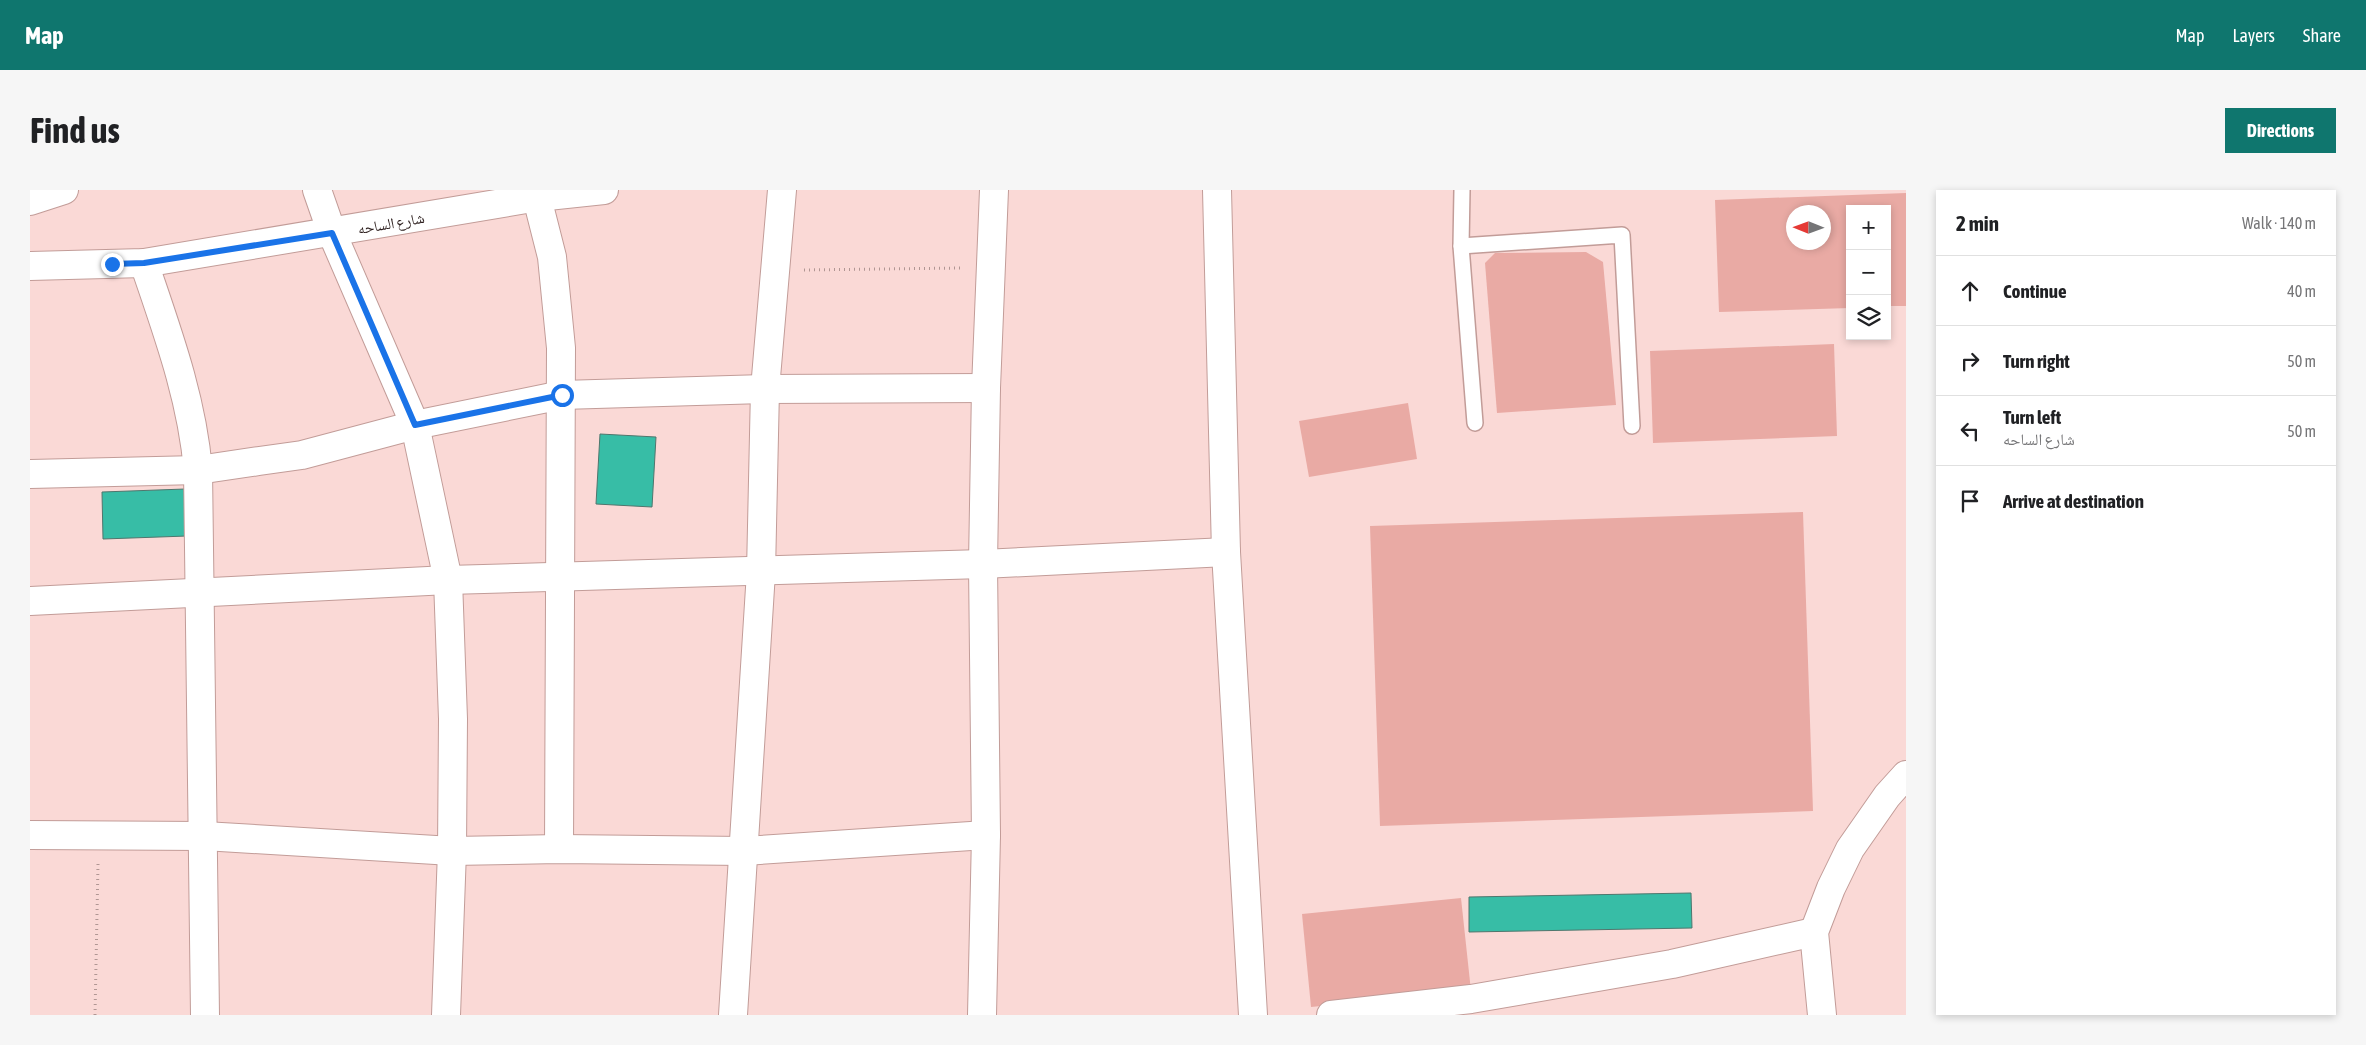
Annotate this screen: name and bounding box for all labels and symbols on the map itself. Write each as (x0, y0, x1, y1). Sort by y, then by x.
north arrow (1786, 205, 1831, 250)
street label: شارع الساحه (356, 209, 426, 239)
route end (101, 253, 124, 276)
route start (551, 384, 574, 407)

